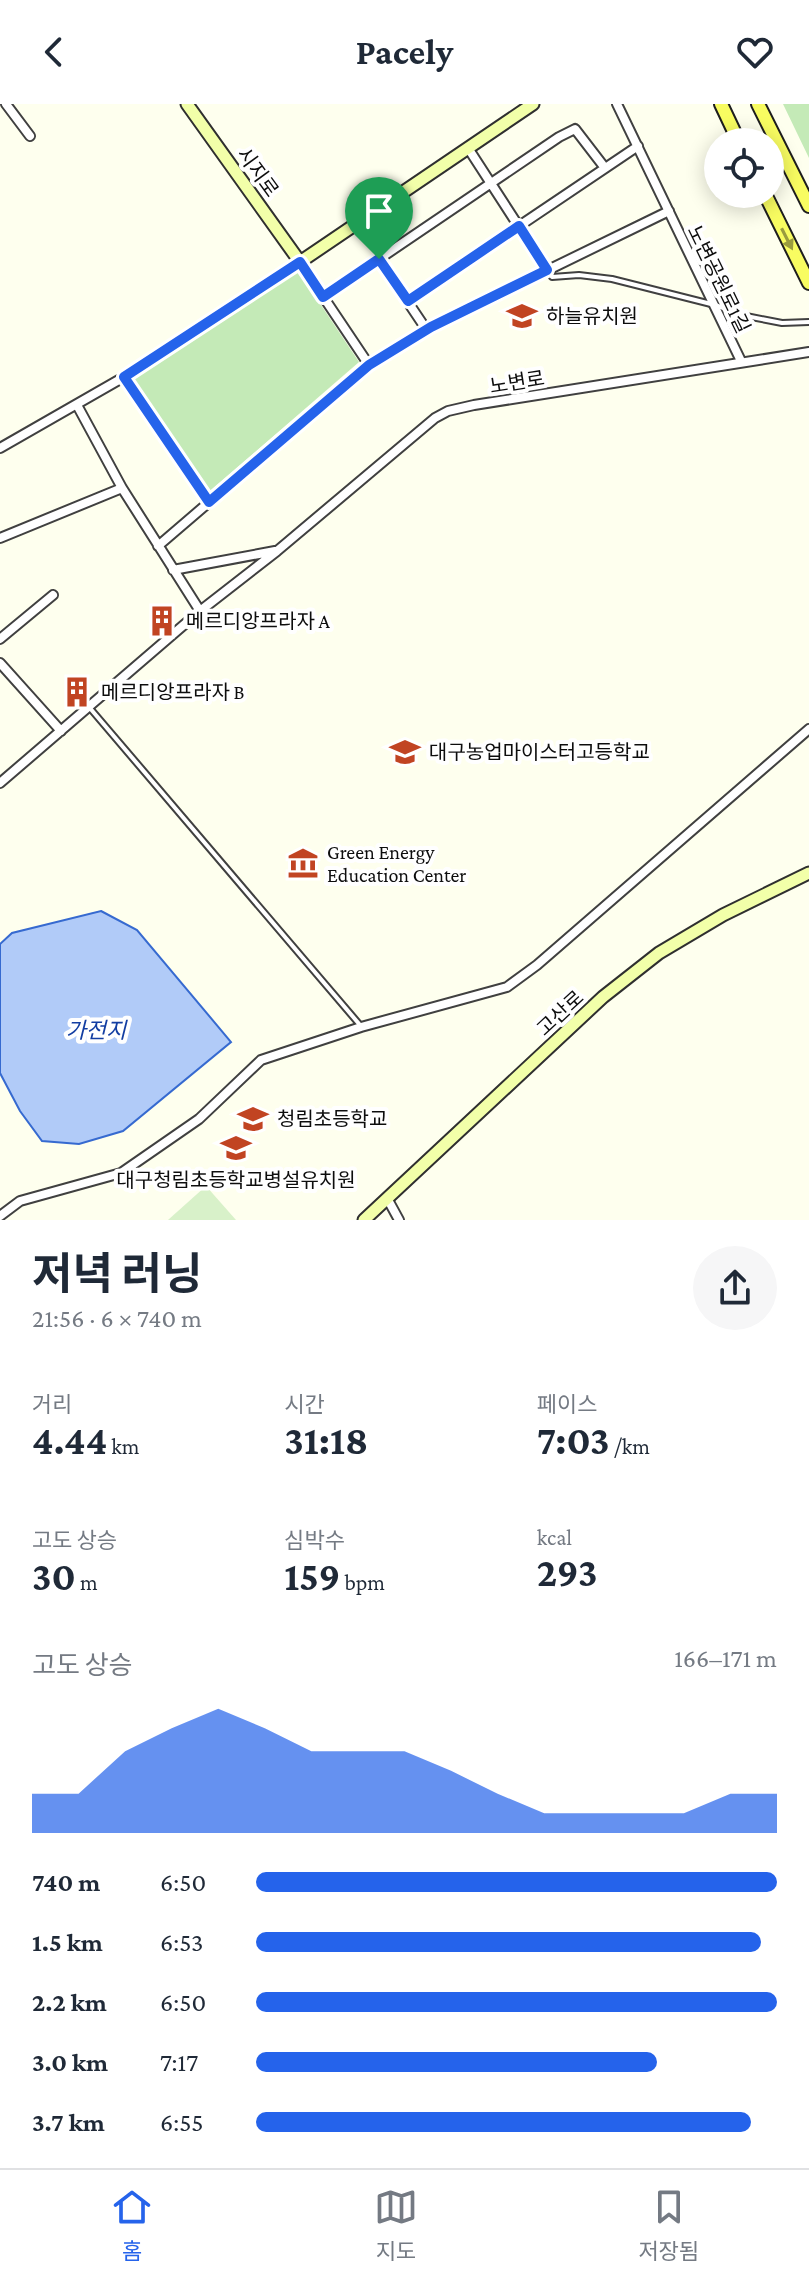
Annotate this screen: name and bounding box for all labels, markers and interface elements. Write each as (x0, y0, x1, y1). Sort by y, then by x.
icon: back (32, 30, 76, 74)
icon: heart (733, 30, 777, 74)
text: Pacely (356, 32, 453, 72)
map controls (704, 128, 784, 208)
button: locate (704, 128, 784, 208)
street label: 시지로 (233, 143, 283, 201)
pin (345, 177, 413, 259)
icon: arrive (357, 189, 401, 233)
street label: 노변공원로1길 (683, 222, 755, 336)
one-way arrow (780, 227, 794, 250)
school or university icon: 하늘유치원 (505, 299, 539, 333)
place label: 하늘유치원 (546, 305, 638, 327)
street label: 노변로 (488, 367, 546, 397)
building icon: 메르디앙프라자 A (145, 604, 179, 638)
place label: 메르디앙프라자 A (186, 610, 331, 632)
building icon: 메르디앙프라자 B (60, 675, 94, 709)
place label: 메르디앙프라자 B (101, 681, 245, 703)
school or university icon: 대구농업마이스터고등학교 (388, 735, 422, 769)
place label: 대구농업마이스터고등학교 (429, 741, 650, 763)
place label: Green Energy Education Center (327, 841, 466, 886)
museum icon: Green Energy Education Center (286, 846, 320, 880)
street label: 고산로 (532, 986, 588, 1040)
water label: 가전지 (66, 1018, 128, 1043)
school or university icon: 청림초등학교 (236, 1102, 270, 1136)
place label: 청림초등학교 (277, 1108, 387, 1130)
school or university icon: 대구청림초등학교병설유치원 (219, 1131, 253, 1165)
place label: 대구청림초등학교병설유치원 (116, 1169, 356, 1191)
button: share (693, 1246, 777, 1330)
text: 저녁 러닝 (32, 1250, 202, 1298)
text: 21:56 · 6 × 740 m (32, 1304, 202, 1333)
text: 거리 (32, 1392, 72, 1417)
text: 시간 (284, 1392, 325, 1417)
text: 페이스 (537, 1392, 597, 1417)
text: 4.44 (32, 1418, 107, 1463)
text: 31:18 (284, 1418, 368, 1463)
text: 7:03 (537, 1418, 610, 1463)
text: km (107, 1434, 140, 1459)
text: /km (610, 1434, 650, 1459)
text: kcal (537, 1525, 572, 1550)
text: 고도 상승 (32, 1528, 117, 1553)
text: 심박수 (284, 1528, 345, 1553)
text: 293 (537, 1550, 598, 1595)
text: 30 (32, 1554, 76, 1599)
text: 159 (284, 1554, 340, 1599)
text: m (76, 1570, 98, 1595)
text: bpm (340, 1570, 385, 1595)
text: 166–171 m (674, 1644, 777, 1673)
text: 고도 상승 (32, 1651, 133, 1680)
text: 740 m (32, 1868, 100, 1897)
text: 6:50 (160, 1868, 206, 1897)
text: 1.5 km (32, 1928, 103, 1957)
text: 6:53 (160, 1928, 203, 1957)
text: 2.2 km (32, 1988, 107, 2017)
text: 6:50 (160, 1988, 206, 2017)
text: 3.0 km (32, 2048, 108, 2077)
text: 7:17 (160, 2048, 198, 2077)
text: 3.7 km (32, 2108, 105, 2137)
text: 6:55 (160, 2108, 203, 2137)
tab: 홈 (110, 2185, 154, 2265)
tab: 지도 (374, 2185, 418, 2265)
tab: 저장됨 (638, 2185, 699, 2265)

